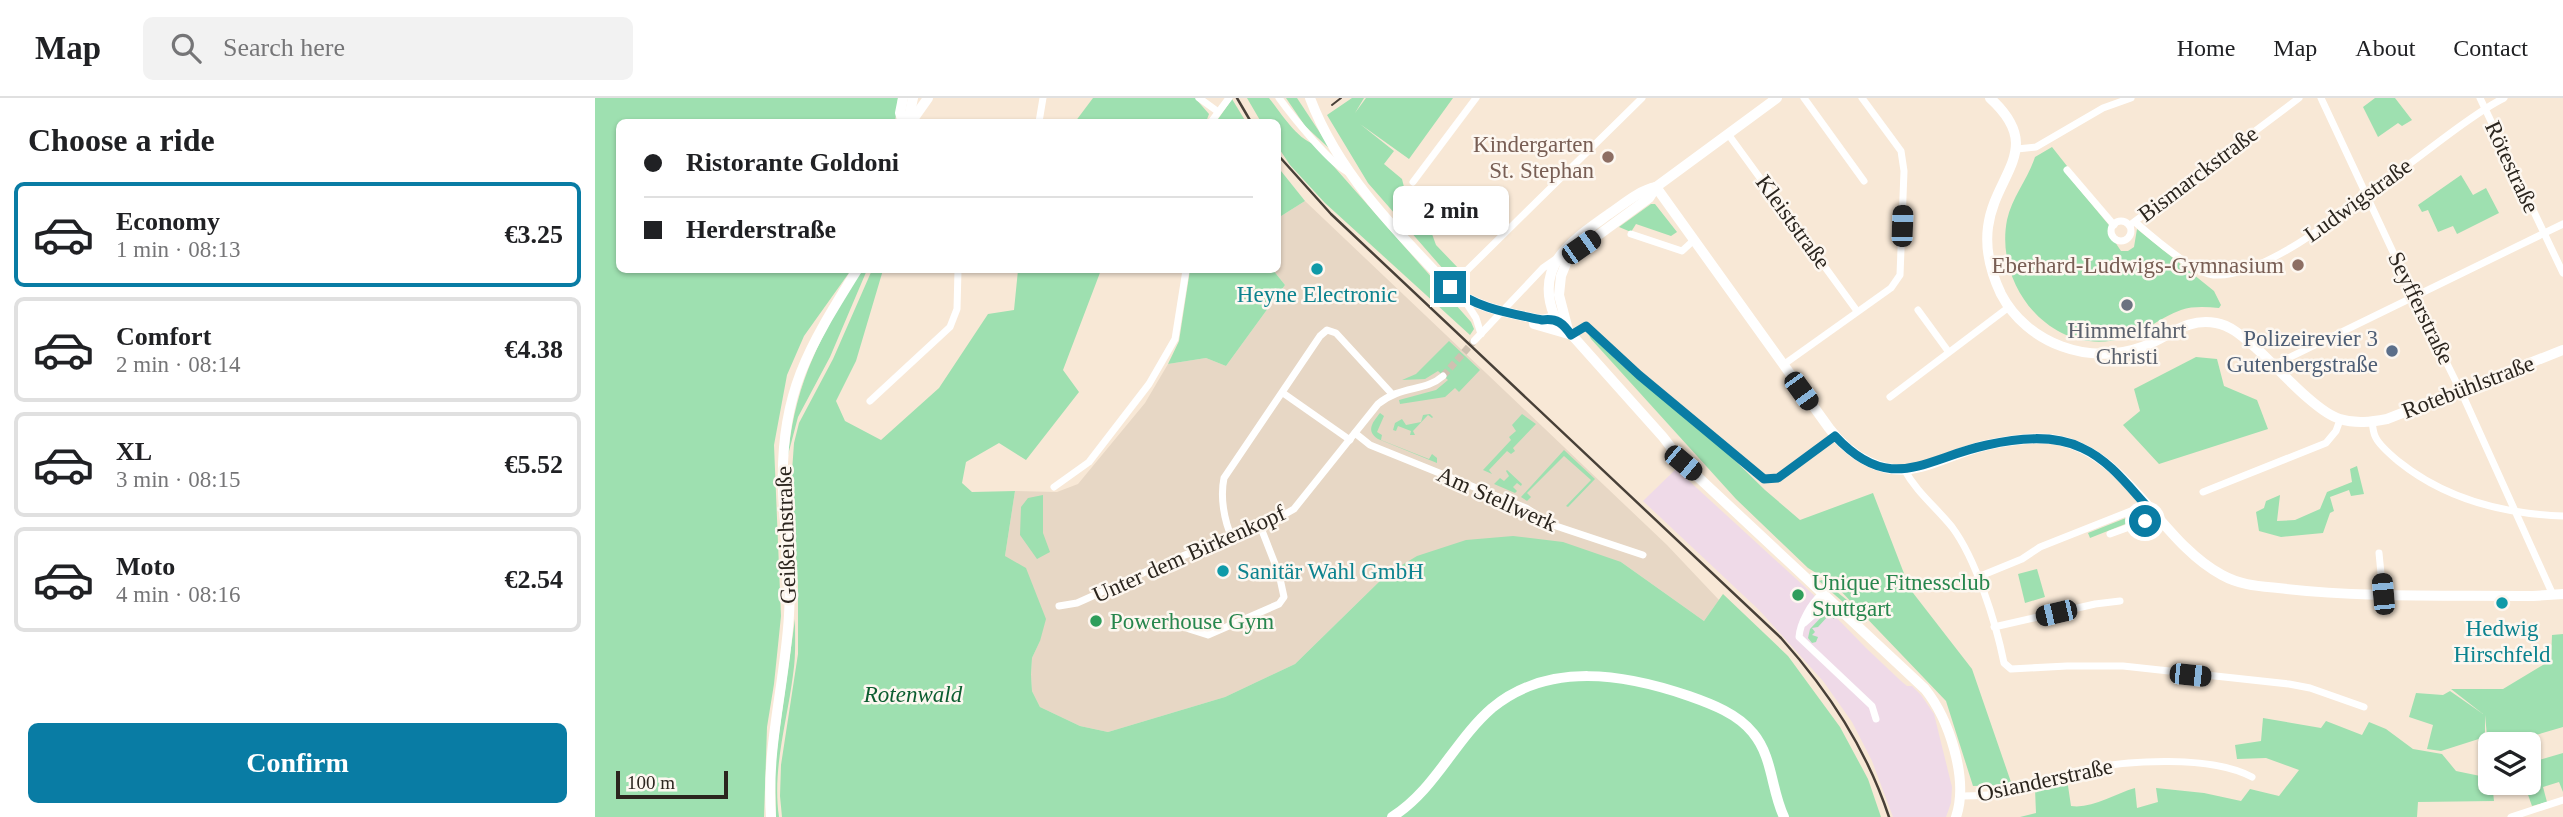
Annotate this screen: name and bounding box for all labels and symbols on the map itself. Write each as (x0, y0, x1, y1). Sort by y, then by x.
street label: Rötestraße (2480, 117, 2544, 217)
street label: Bismarckstraße (2133, 121, 2263, 227)
place label: Kindergarten St. Stephan (1473, 132, 1594, 183)
marker: Kindergarten St. Stephan (1600, 149, 1616, 165)
street label: Ludwigstraße (2299, 153, 2417, 247)
street label: Kleiststraße (1751, 170, 1835, 274)
callout: 2 min (1392, 186, 1508, 234)
car (1891, 205, 1914, 247)
car (1558, 226, 1605, 268)
street label: Seyfferstraße (2383, 248, 2459, 368)
place label: Eberhard-Ludwigs-Gymnasium (1991, 253, 2284, 278)
marker: Eberhard-Ludwigs-Gymnasium (2290, 257, 2306, 273)
marker: Heyne Electronic (1309, 261, 1325, 277)
route end (1434, 271, 1466, 303)
place label: Heyne Electronic (1237, 282, 1397, 307)
marker: Himmelfahrt Christi (2119, 297, 2135, 313)
place label: Himmelfahrt Christi (2068, 318, 2187, 369)
place label: Polizeirevier 3 Gutenbergstraße (2226, 326, 2378, 377)
marker: Polizeirevier 3 Gutenbergstraße (2384, 343, 2400, 359)
street label: Rotebühlstraße (2399, 350, 2537, 424)
car (1781, 368, 1822, 414)
car (1661, 441, 1706, 485)
street label: Am Stellwerk (1433, 461, 1561, 537)
street label: Geißeichstraße (771, 466, 801, 604)
street label: Unter dem Birkenkopf (1089, 500, 1290, 608)
route start (2129, 505, 2161, 537)
place label: Sanitär Wahl GmbH (1237, 559, 1424, 584)
marker: Sanitär Wahl GmbH (1215, 563, 1231, 579)
place label: Unique Fitnessclub Stuttgart (1812, 570, 1990, 621)
car (2371, 572, 2396, 616)
marker: Unique Fitnessclub Stuttgart (1790, 587, 1806, 603)
marker: Hedwig Hirschfeld (2494, 595, 2510, 611)
car (2034, 598, 2079, 628)
place label: Powerhouse Gym (1110, 609, 1274, 634)
marker: Powerhouse Gym (1088, 613, 1104, 629)
place label: Hedwig Hirschfeld (2453, 616, 2551, 667)
car (2169, 662, 2212, 688)
park label: Rotenwald (863, 682, 963, 707)
street label: Osianderstraße (1975, 753, 2115, 807)
scale bar (616, 768, 728, 800)

